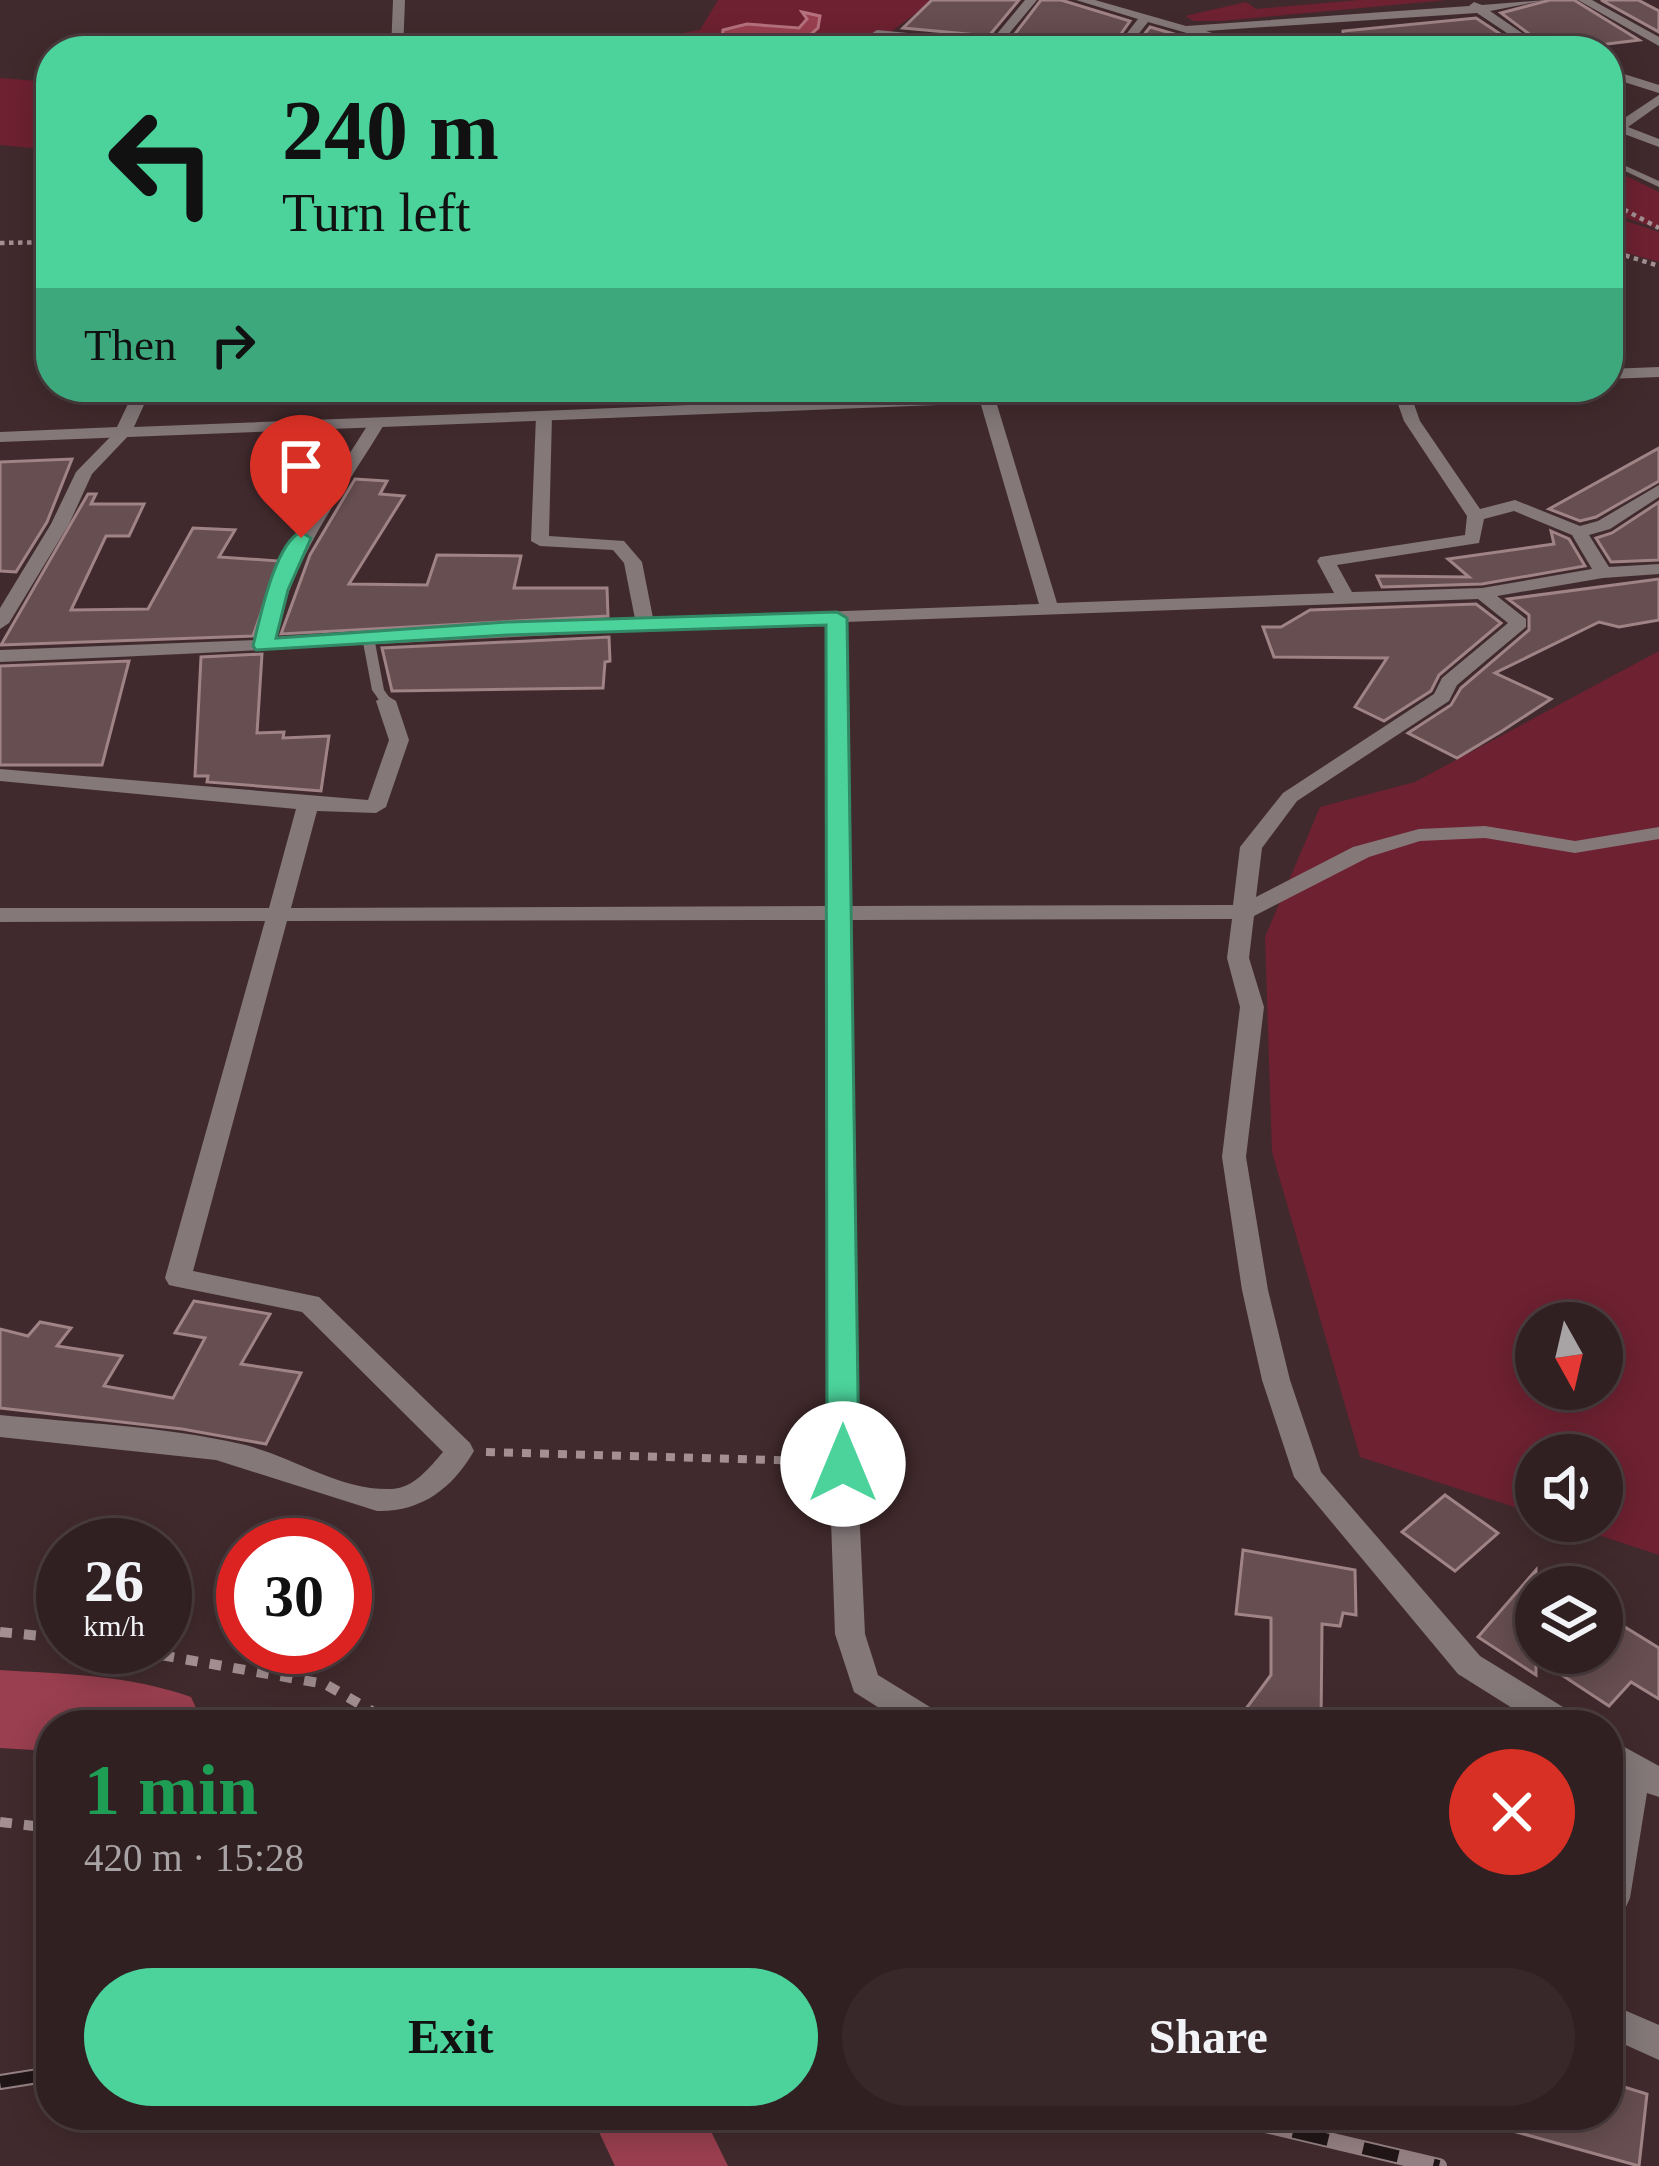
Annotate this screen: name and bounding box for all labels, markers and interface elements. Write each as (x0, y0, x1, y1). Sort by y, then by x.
icon: left (84, 84, 240, 240)
text: 240 m (282, 84, 499, 177)
text: Turn left (282, 183, 471, 243)
icon: right (200, 312, 266, 378)
text: Then (84, 320, 176, 370)
pin (250, 415, 352, 538)
icon: arrive (268, 433, 334, 499)
north arrow (1515, 1302, 1623, 1410)
map controls (1515, 1302, 1623, 1674)
position arrow (780, 1401, 906, 1527)
button: sound (1515, 1434, 1623, 1542)
speed limit sign: 30 (216, 1518, 372, 1674)
text: 26 (84, 1548, 144, 1614)
button: layers (1515, 1566, 1623, 1674)
text: km/h (83, 1609, 145, 1642)
button: close (1449, 1749, 1575, 1875)
text: 1 min (84, 1750, 258, 1830)
text: 420 m · 15:28 (84, 1836, 304, 1879)
button: Exit (84, 1968, 818, 2106)
button: Share (842, 1968, 1575, 2106)

